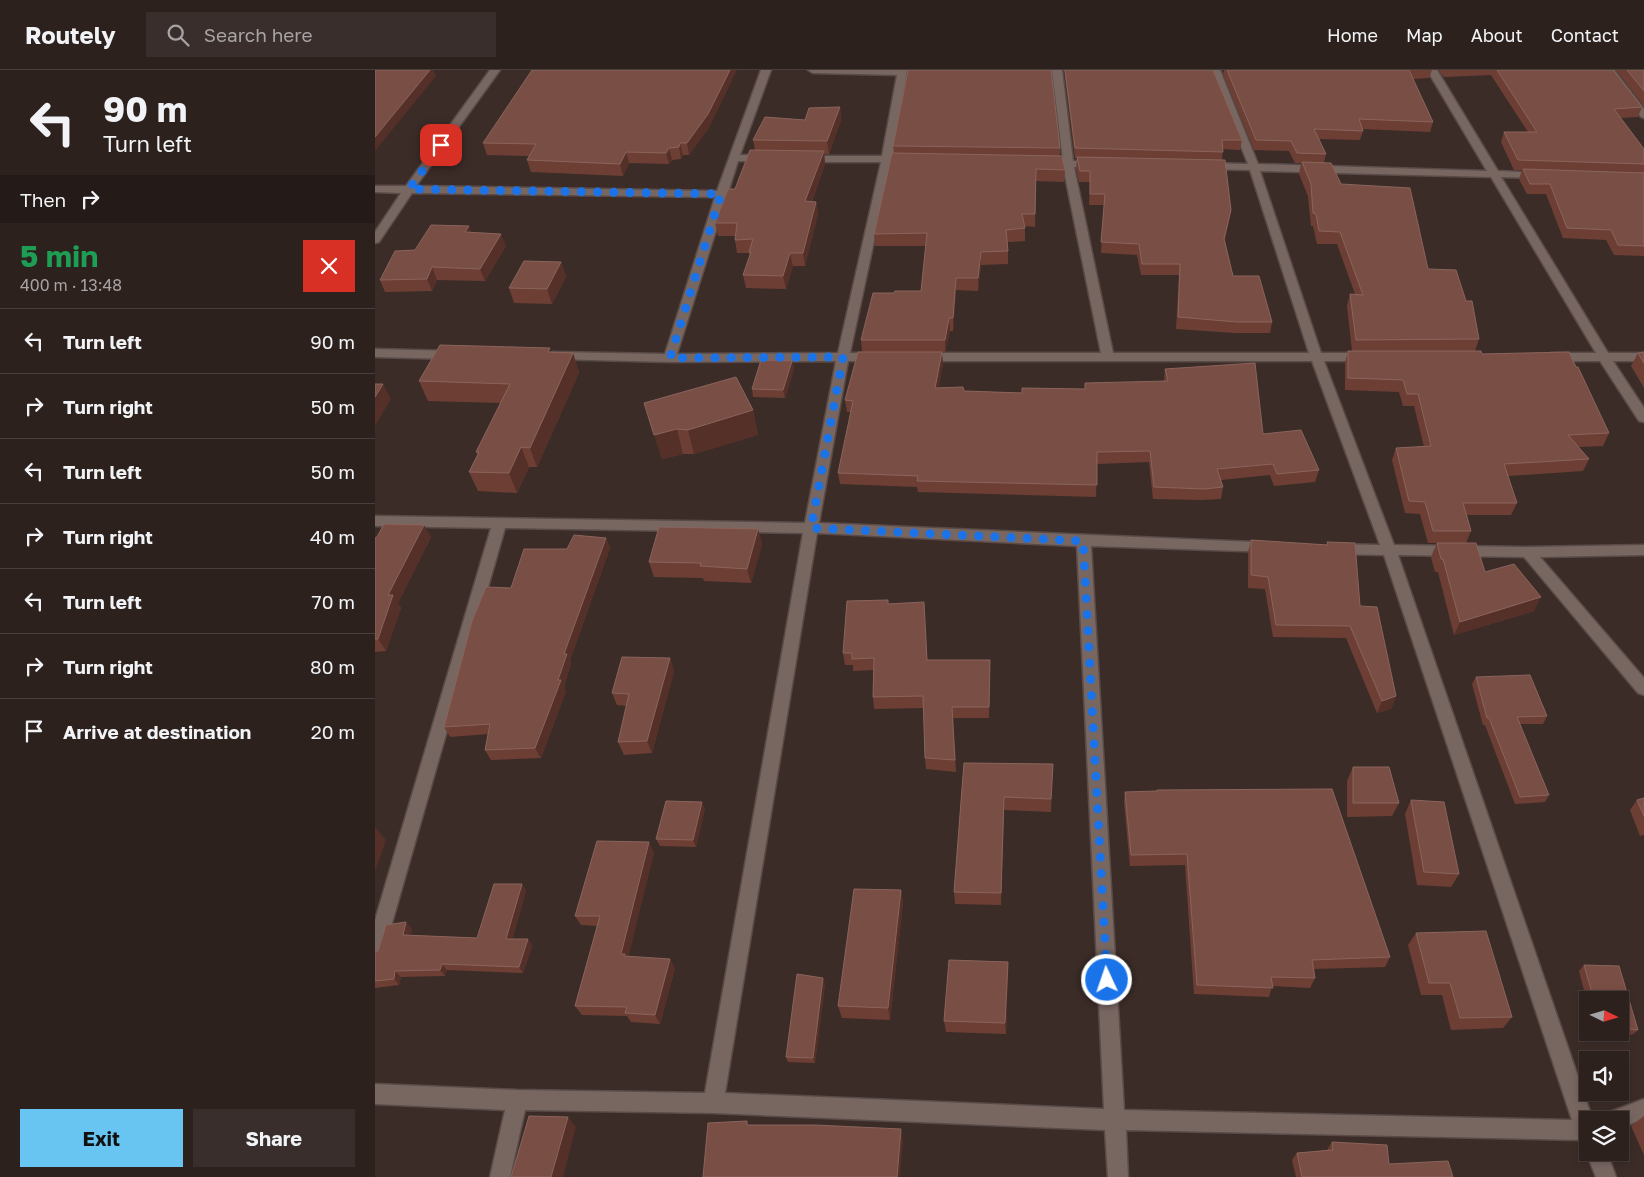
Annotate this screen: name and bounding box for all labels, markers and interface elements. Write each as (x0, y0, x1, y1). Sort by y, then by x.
search box (146, 12, 496, 57)
text: Routely (25, 20, 116, 49)
icon: search (164, 21, 192, 49)
text: Search here (204, 23, 313, 46)
text: Home (1327, 24, 1378, 46)
text: Map (1406, 24, 1443, 46)
text: About (1471, 24, 1523, 46)
text: Contact (1551, 24, 1619, 46)
text: 90 m (103, 88, 187, 130)
icon: left (20, 90, 85, 155)
pin (420, 124, 462, 166)
text: Turn left (103, 130, 192, 157)
icon: arrive (427, 131, 455, 159)
icon: right (76, 185, 104, 213)
text: Then (20, 188, 66, 211)
text: 5 min (20, 238, 98, 274)
button: close (303, 240, 355, 292)
text: 400 m · 13:48 (20, 275, 122, 295)
icon: left (20, 327, 48, 355)
text: Turn left (63, 330, 142, 353)
text: 90 m (310, 330, 355, 353)
icon: right (20, 392, 48, 420)
text: Turn right (63, 395, 153, 418)
text: 50 m (311, 395, 355, 418)
icon: left (20, 457, 48, 485)
text: Turn left (63, 460, 142, 483)
text: 50 m (311, 460, 355, 483)
icon: right (20, 522, 48, 550)
text: Turn right (63, 525, 153, 548)
text: 40 m (310, 525, 355, 548)
icon: left (20, 587, 48, 615)
text: Turn left (63, 590, 142, 613)
text: 70 m (312, 590, 355, 613)
icon: right (20, 652, 48, 680)
text: Turn right (63, 655, 153, 678)
text: 80 m (310, 655, 355, 678)
icon: arrive (20, 717, 48, 745)
text: Arrive at destination (63, 720, 251, 743)
text: 20 m (311, 720, 355, 743)
position arrow (1080, 953, 1132, 1005)
north arrow (1579, 991, 1629, 1041)
map controls (1579, 991, 1629, 1161)
button: sound (1579, 1051, 1629, 1101)
button: Exit (20, 1109, 183, 1167)
button: Share (193, 1109, 355, 1167)
button: layers (1579, 1111, 1629, 1161)

